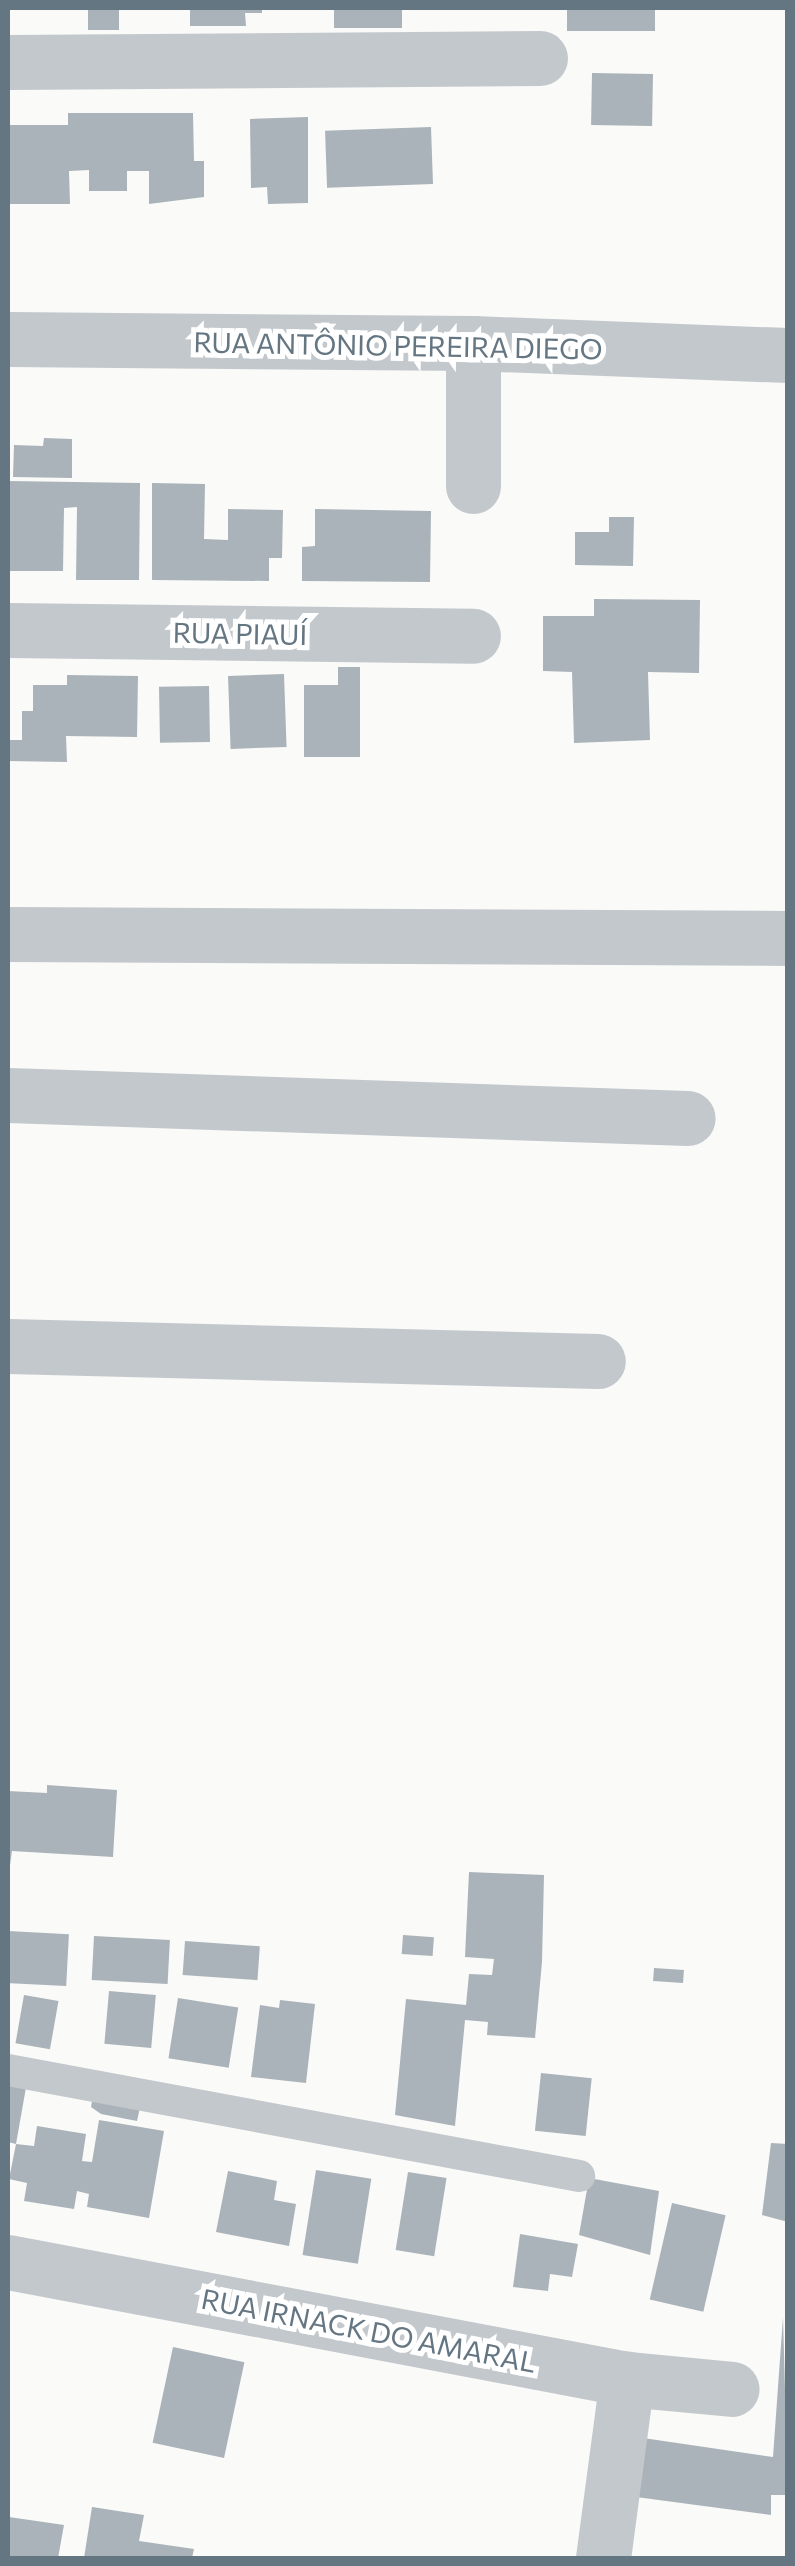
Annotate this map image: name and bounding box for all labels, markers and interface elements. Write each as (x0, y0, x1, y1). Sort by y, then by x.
street label: RUA ANTÔNIO PEREIRA DIEGO (193, 325, 603, 365)
street label: RUA PIAUÍ (172, 615, 308, 651)
street label: RUA IRNACK DO AMARAL (199, 2281, 539, 2379)

